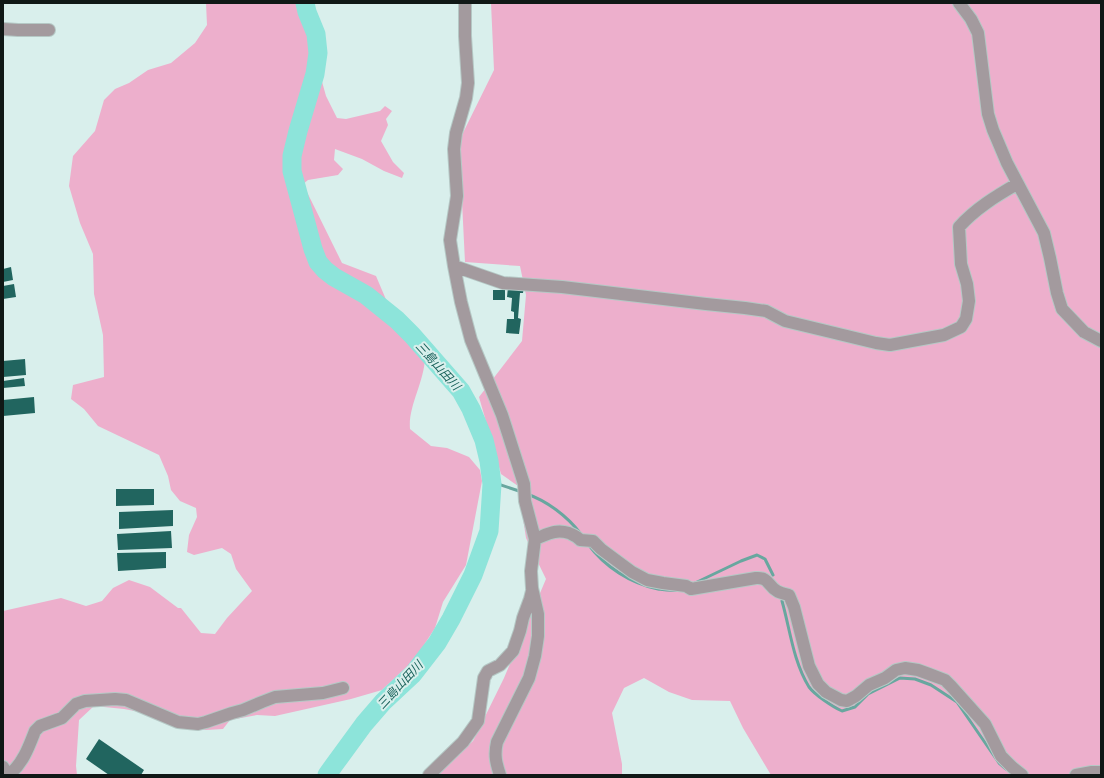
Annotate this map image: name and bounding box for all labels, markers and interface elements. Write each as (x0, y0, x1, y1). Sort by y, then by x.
water label: 三島山田川 (413, 339, 465, 394)
water label: 三島山田川 (374, 657, 427, 712)

